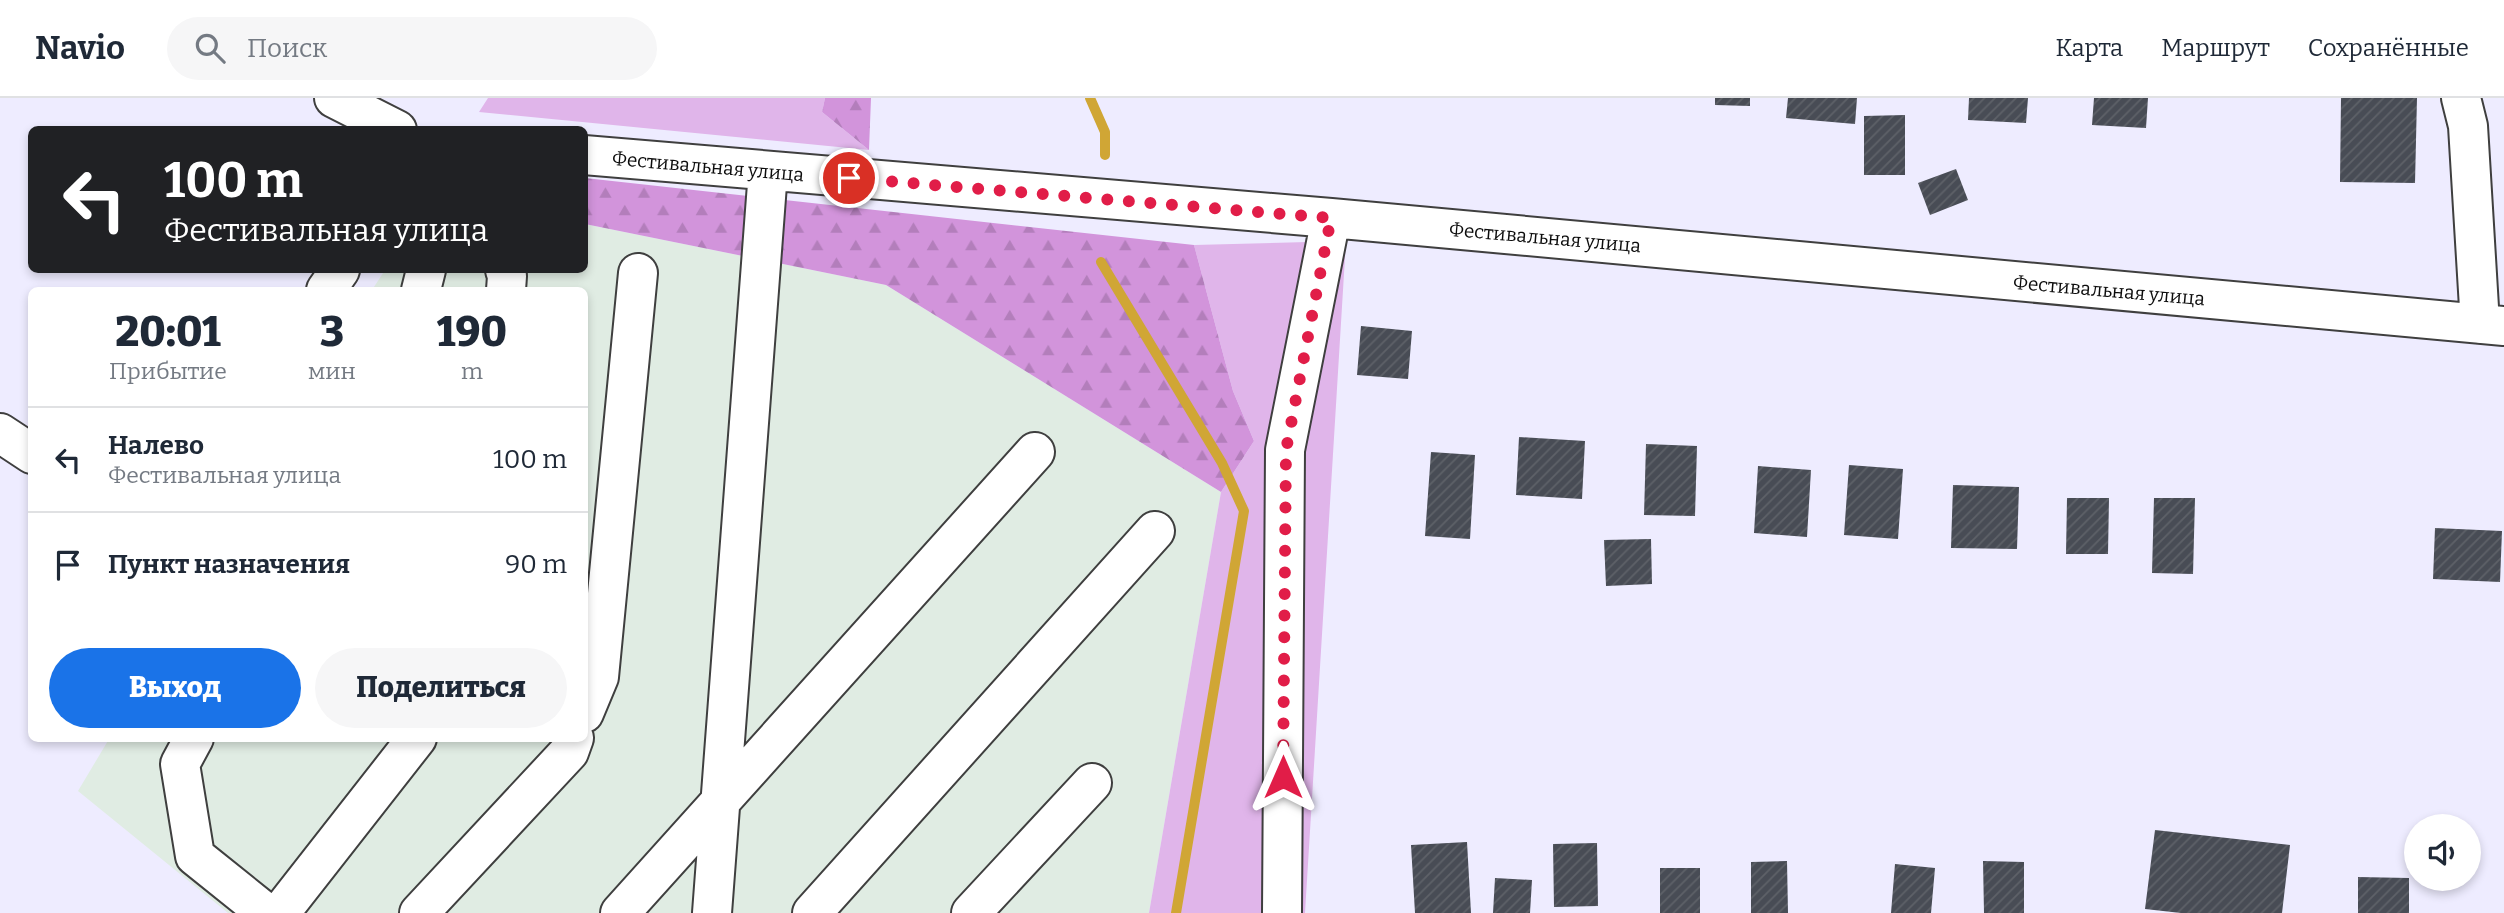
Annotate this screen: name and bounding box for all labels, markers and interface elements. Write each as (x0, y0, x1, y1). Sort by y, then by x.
search box (167, 17, 657, 80)
text: Navio (35, 28, 125, 68)
icon: search (191, 29, 229, 67)
text: Поиск (247, 33, 327, 64)
text: Карта (2055, 34, 2123, 62)
text: Маршрут (2161, 34, 2270, 62)
text: Сохранённые (2308, 34, 2469, 62)
street label: Фестивальная улица (611, 147, 805, 186)
pin (819, 148, 879, 208)
text: 100 m (164, 151, 303, 210)
icon: left (49, 154, 140, 245)
icon: arrive (830, 159, 868, 197)
text: Фестивальная улица (164, 211, 488, 249)
street label: Фестивальная улица (1448, 218, 1642, 257)
street label: Фестивальная улица (2012, 271, 2206, 310)
text: 20:01 (115, 307, 221, 357)
text: 3 (320, 307, 344, 357)
text: 190 (437, 307, 507, 357)
text: Прибытие (109, 357, 227, 385)
text: мин (308, 357, 356, 385)
text: m (461, 357, 483, 385)
text: Налево (108, 430, 204, 461)
icon: left (49, 441, 87, 479)
text: 100 m (493, 444, 567, 475)
text: Фестивальная улица (108, 461, 341, 489)
icon: arrive (49, 546, 87, 584)
text: Пункт назначения (108, 549, 350, 580)
text: 90 m (505, 549, 567, 580)
button: Выход (49, 648, 301, 728)
button: Поделиться (315, 648, 567, 728)
position arrow (1246, 740, 1320, 814)
map controls (2404, 814, 2481, 891)
button: sound (2404, 814, 2481, 891)

